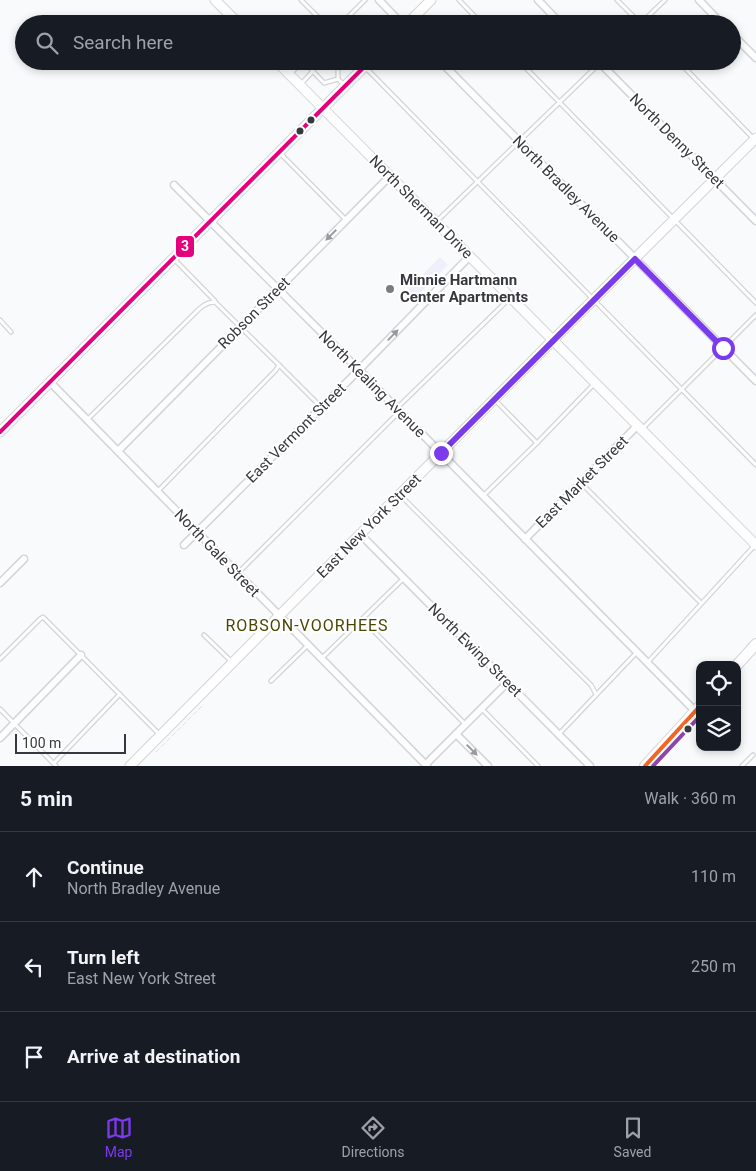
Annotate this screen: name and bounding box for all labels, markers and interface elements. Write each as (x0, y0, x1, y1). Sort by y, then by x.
search box (15, 15, 741, 70)
icon: search (33, 29, 61, 57)
text: Search here (73, 31, 173, 54)
street label: North Denny Street (626, 90, 728, 192)
unlabelled marker (306, 115, 316, 125)
unlabelled marker (295, 126, 305, 136)
street label: North Bradley Avenue (509, 132, 623, 246)
street label: North Sherman Drive (366, 152, 476, 262)
one-way arrow (325, 229, 337, 241)
line badge: 3 (175, 235, 195, 258)
text: 3 (181, 238, 189, 254)
place label: Minnie Hartmann Center Apartments (400, 271, 529, 306)
street label: Robson Street (214, 273, 294, 353)
marker: Minnie Hartmann Center Apartments (384, 283, 396, 295)
street label: North Kealing Avenue (315, 327, 429, 441)
one-way arrow (387, 329, 399, 341)
route start (712, 337, 735, 360)
street label: East Vermont Street (242, 379, 350, 487)
street label: East Market Street (532, 432, 632, 532)
route end (430, 442, 453, 465)
street label: East New York Street (313, 470, 425, 582)
street label: North Gale Street (171, 505, 263, 601)
street label: North Ewing Street (424, 599, 526, 701)
district label: ROBSON-VOORHEES (225, 616, 389, 635)
map controls (696, 661, 741, 751)
button: locate (696, 661, 741, 706)
button: layers (696, 706, 741, 751)
unlabelled marker (683, 724, 693, 734)
scale bar (15, 731, 126, 754)
text: 100 m (22, 735, 61, 751)
one-way arrow (466, 744, 478, 756)
text: 5 min (20, 787, 73, 811)
text: Walk · 360 m (644, 789, 736, 808)
text: Continue (67, 856, 144, 879)
icon: ahead (20, 863, 48, 891)
text: 110 m (691, 867, 736, 886)
text: North Bradley Avenue (67, 879, 220, 898)
text: Turn left (67, 946, 140, 969)
icon: left (20, 953, 48, 981)
text: 250 m (691, 957, 736, 976)
text: East New York Street (67, 969, 216, 988)
icon: arrive (20, 1043, 48, 1071)
text: Arrive at destination (67, 1045, 240, 1068)
tab: Map (105, 1114, 133, 1160)
tab: Directions (342, 1114, 405, 1160)
tab: Saved (614, 1114, 651, 1160)

